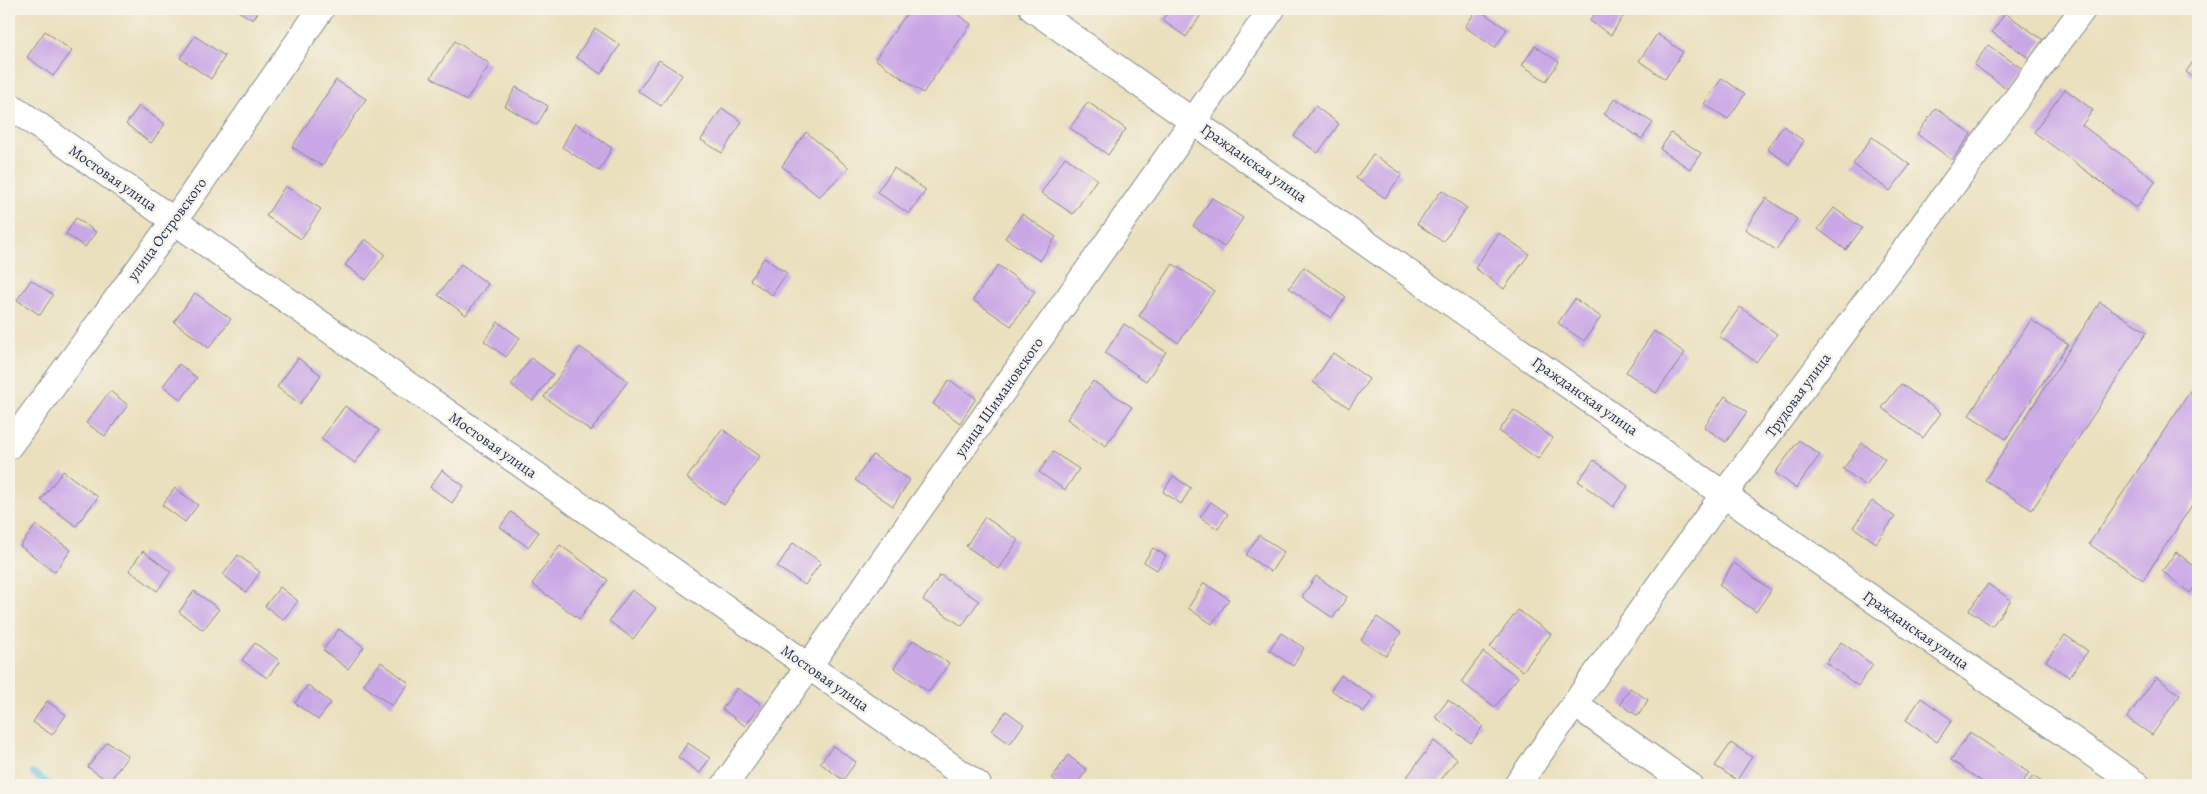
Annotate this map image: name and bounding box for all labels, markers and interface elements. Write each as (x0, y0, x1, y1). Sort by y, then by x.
street label: Гражданская улица (1197, 119, 1311, 207)
street label: Мостовая улица (65, 140, 161, 216)
street label: улица Островского (122, 173, 211, 285)
street label: улица Шимановского (950, 333, 1048, 462)
street label: Трудовая улица (1761, 349, 1835, 441)
street label: Гражданская улица (1528, 352, 1642, 440)
street label: Мостовая улица (445, 407, 541, 483)
street label: Гражданская улица (1859, 586, 1973, 674)
street label: Мостовая улица (777, 640, 873, 716)

